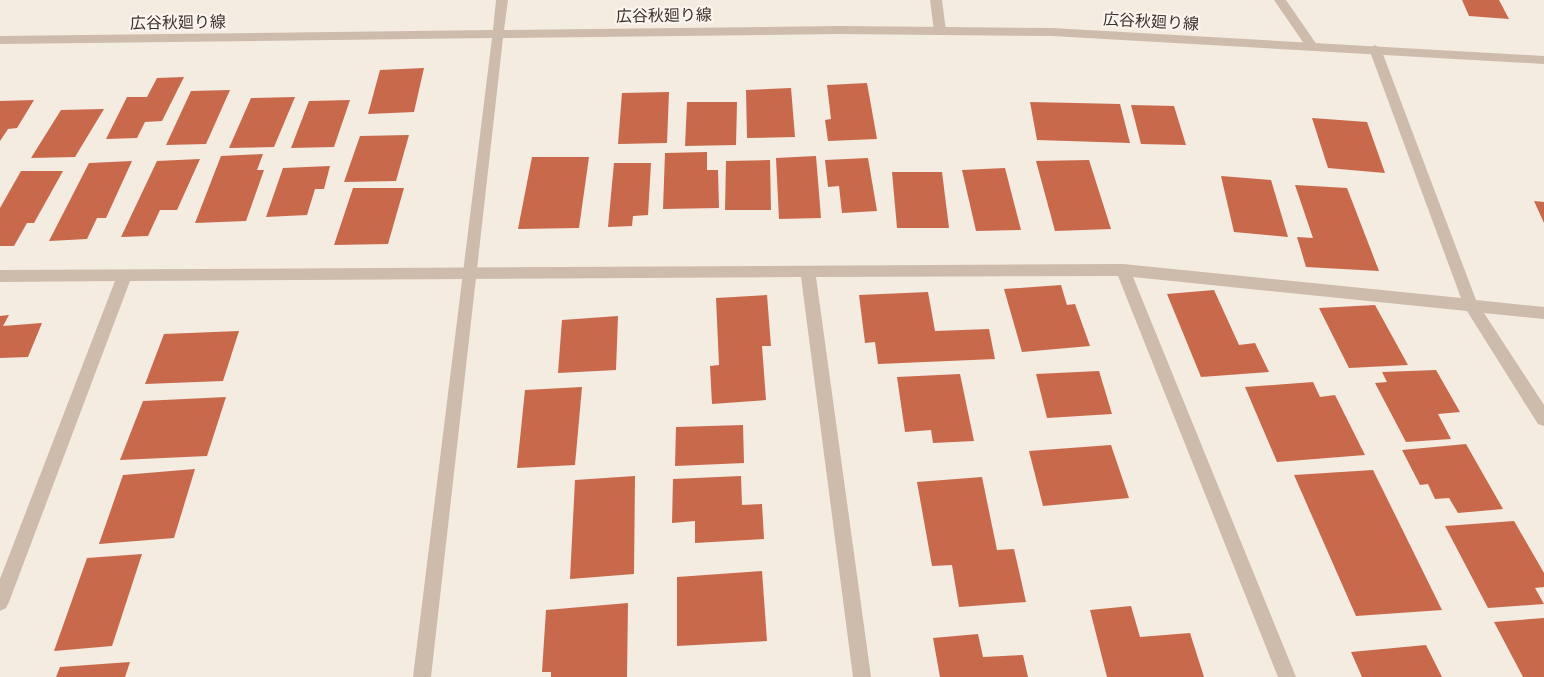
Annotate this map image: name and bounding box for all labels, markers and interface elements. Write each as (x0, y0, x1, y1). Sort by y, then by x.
street label: 広谷秋廻り線 (616, 3, 712, 27)
street label: 広谷秋廻り線 (1102, 8, 1200, 34)
street label: 広谷秋廻り線 (130, 10, 226, 34)

